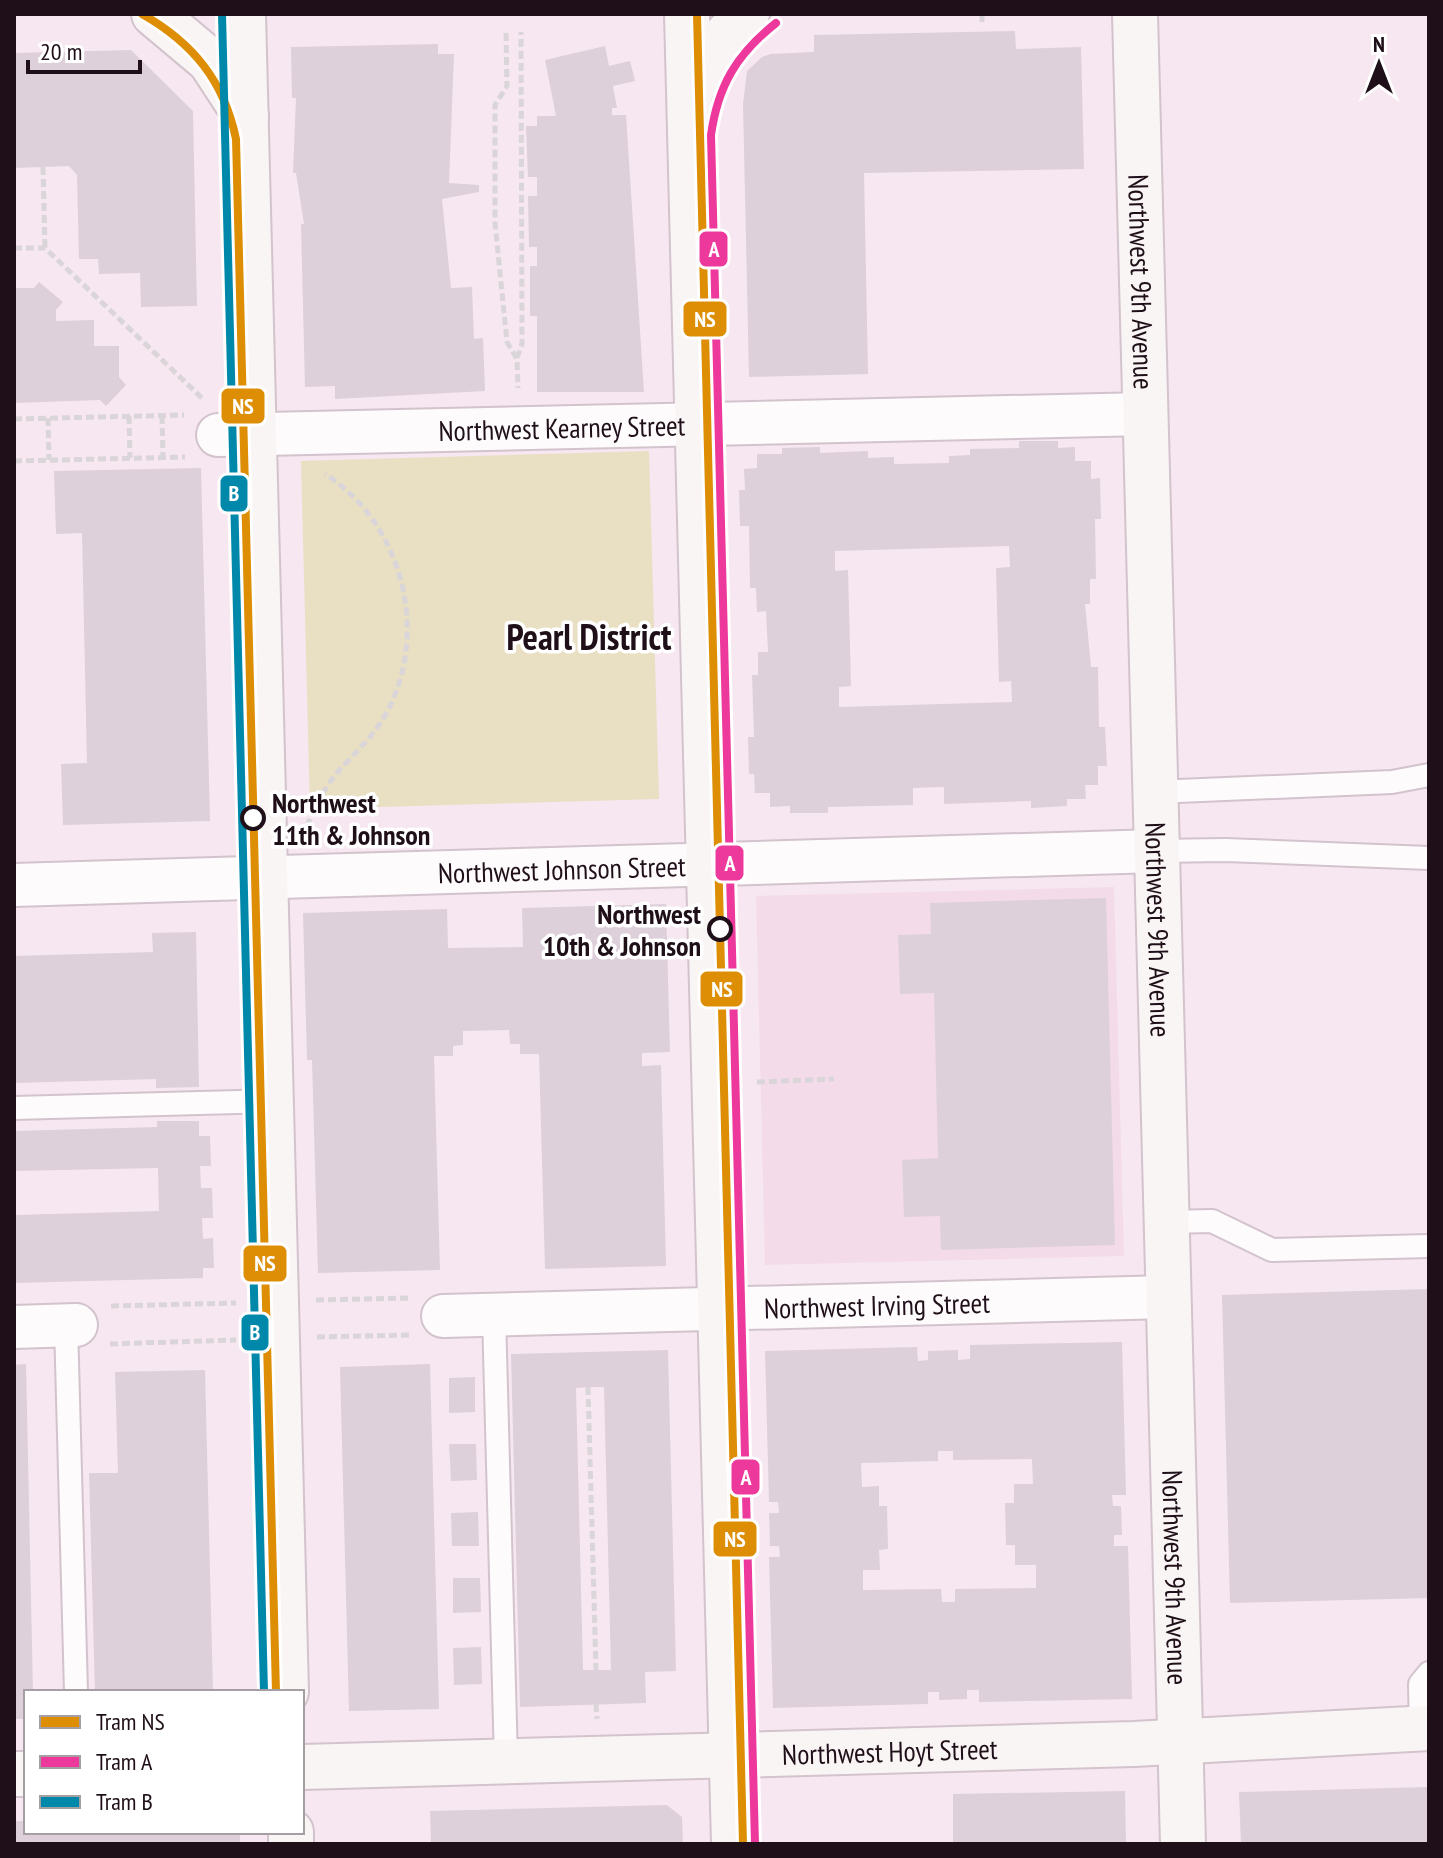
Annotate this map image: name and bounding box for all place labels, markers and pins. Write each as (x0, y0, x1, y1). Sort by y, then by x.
place label: Northwest 11th & Johnson (272, 784, 430, 853)
marker: Northwest 11th & Johnson (241, 806, 265, 830)
place label: Northwest 10th & Johnson (543, 895, 701, 964)
marker: Northwest 10th & Johnson (708, 917, 732, 941)

